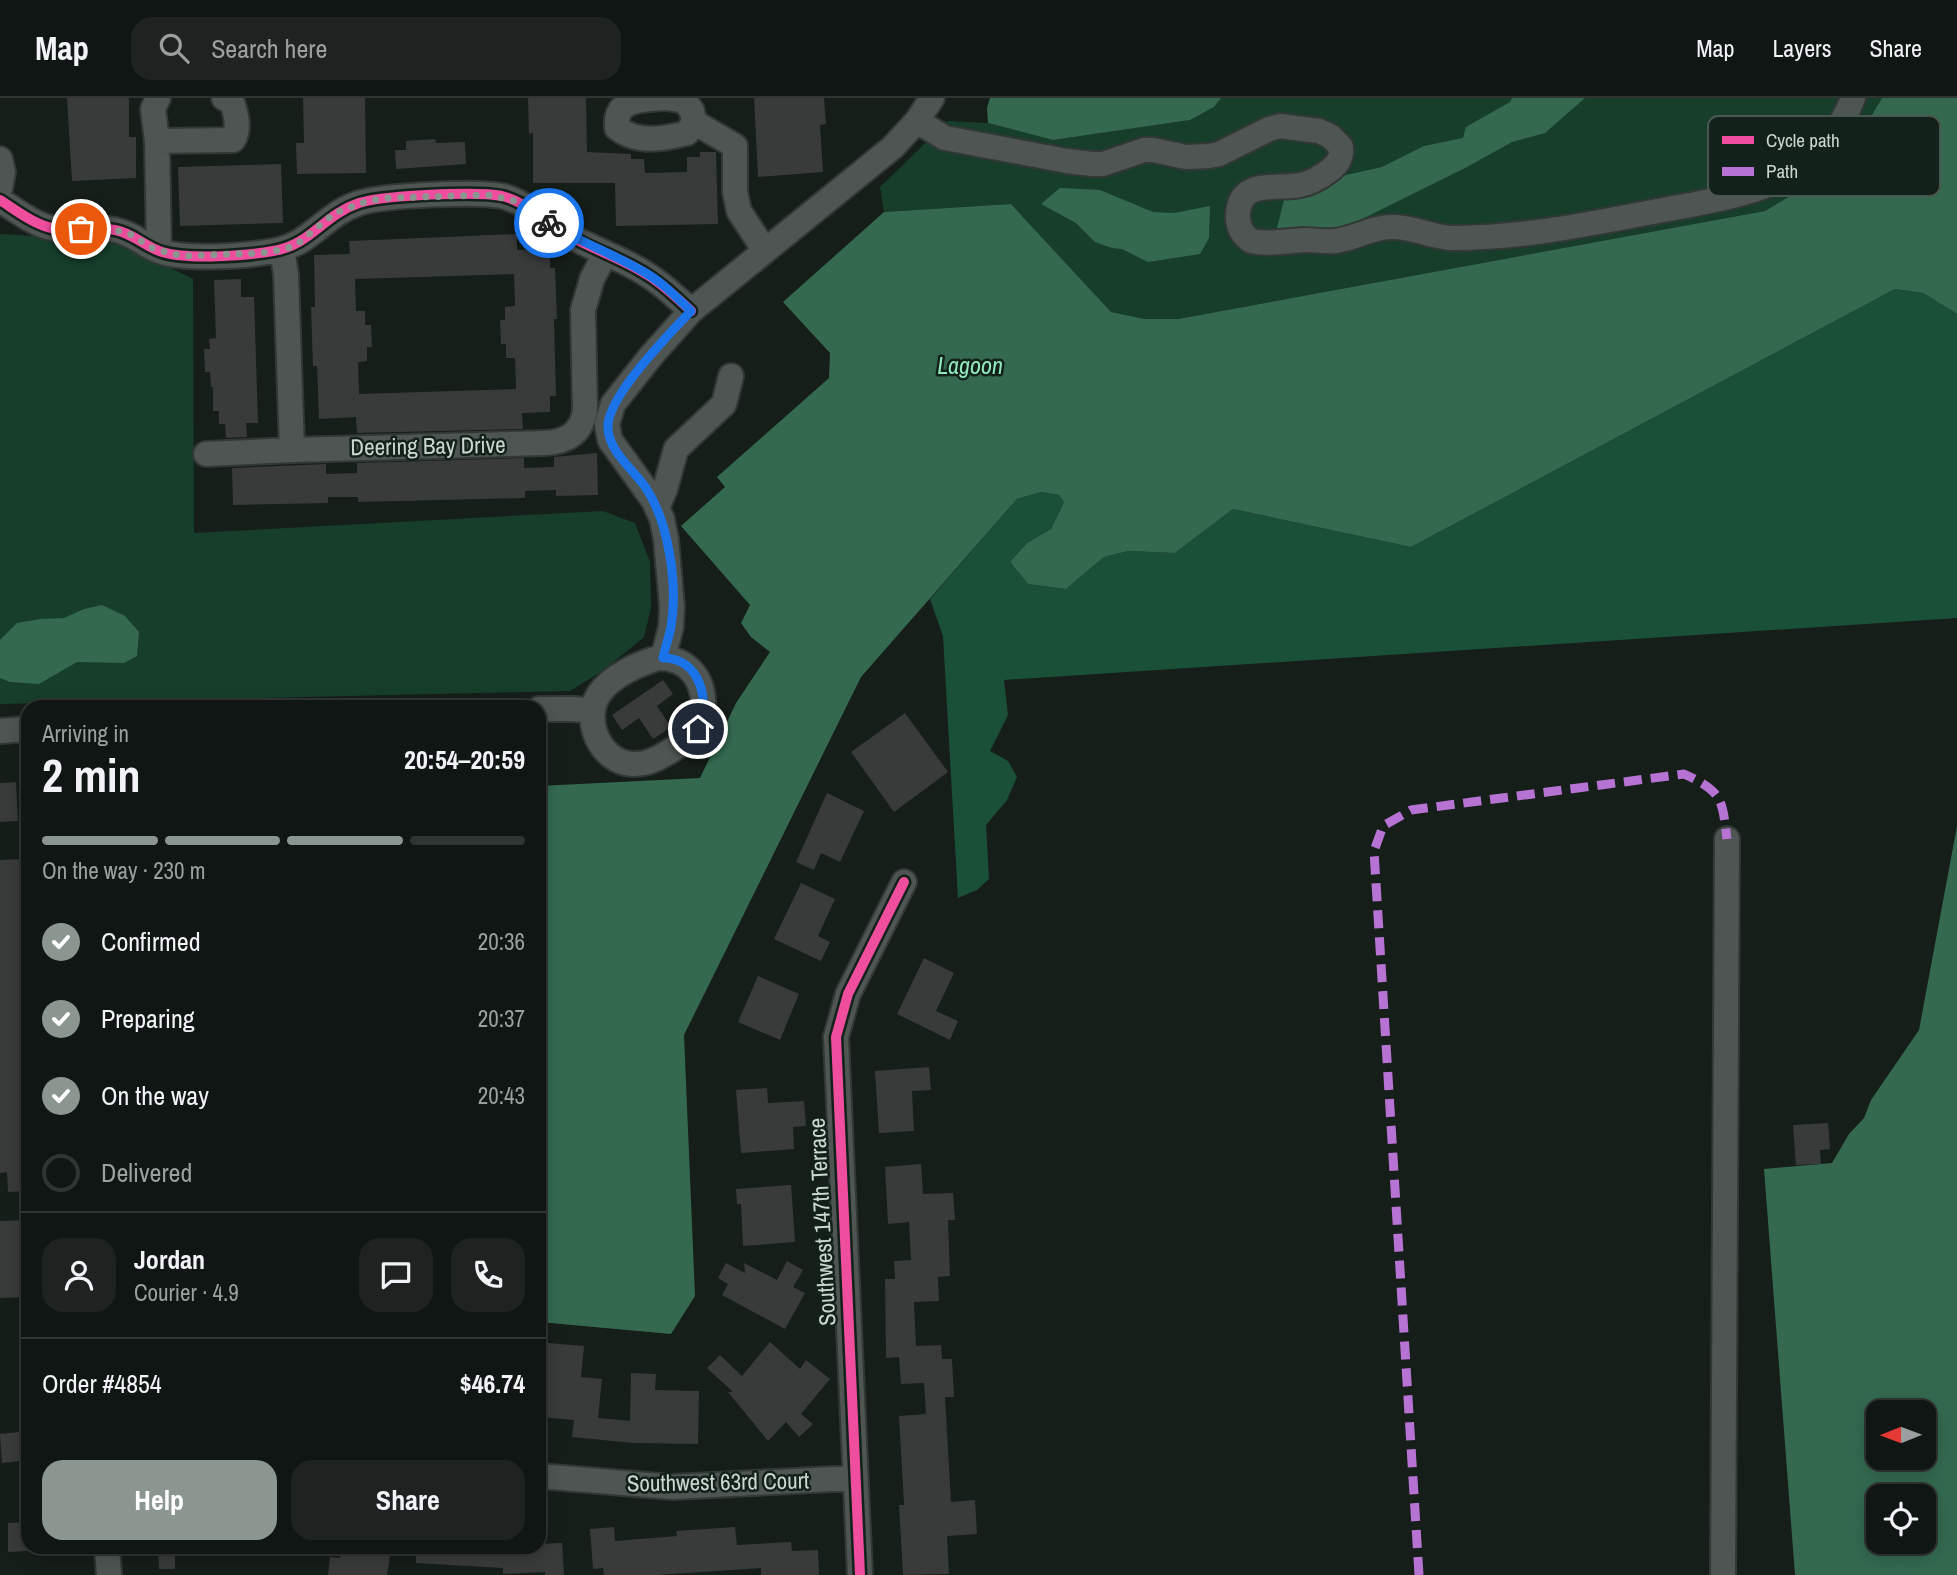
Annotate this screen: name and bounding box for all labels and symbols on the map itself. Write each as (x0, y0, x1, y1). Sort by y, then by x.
legend (1708, 116, 1940, 196)
text: Cycle path (1766, 127, 1840, 153)
text: Path (1766, 158, 1798, 184)
courier (514, 188, 584, 258)
pin (51, 199, 111, 259)
water label: Lagoon (937, 349, 1003, 381)
street label: Deering Bay Drive (350, 429, 506, 462)
pin (668, 699, 728, 759)
street label: Southwest 147th Terrace (801, 1117, 842, 1327)
north arrow (1866, 1400, 1936, 1470)
street label: Southwest 63rd Court (627, 1464, 809, 1499)

